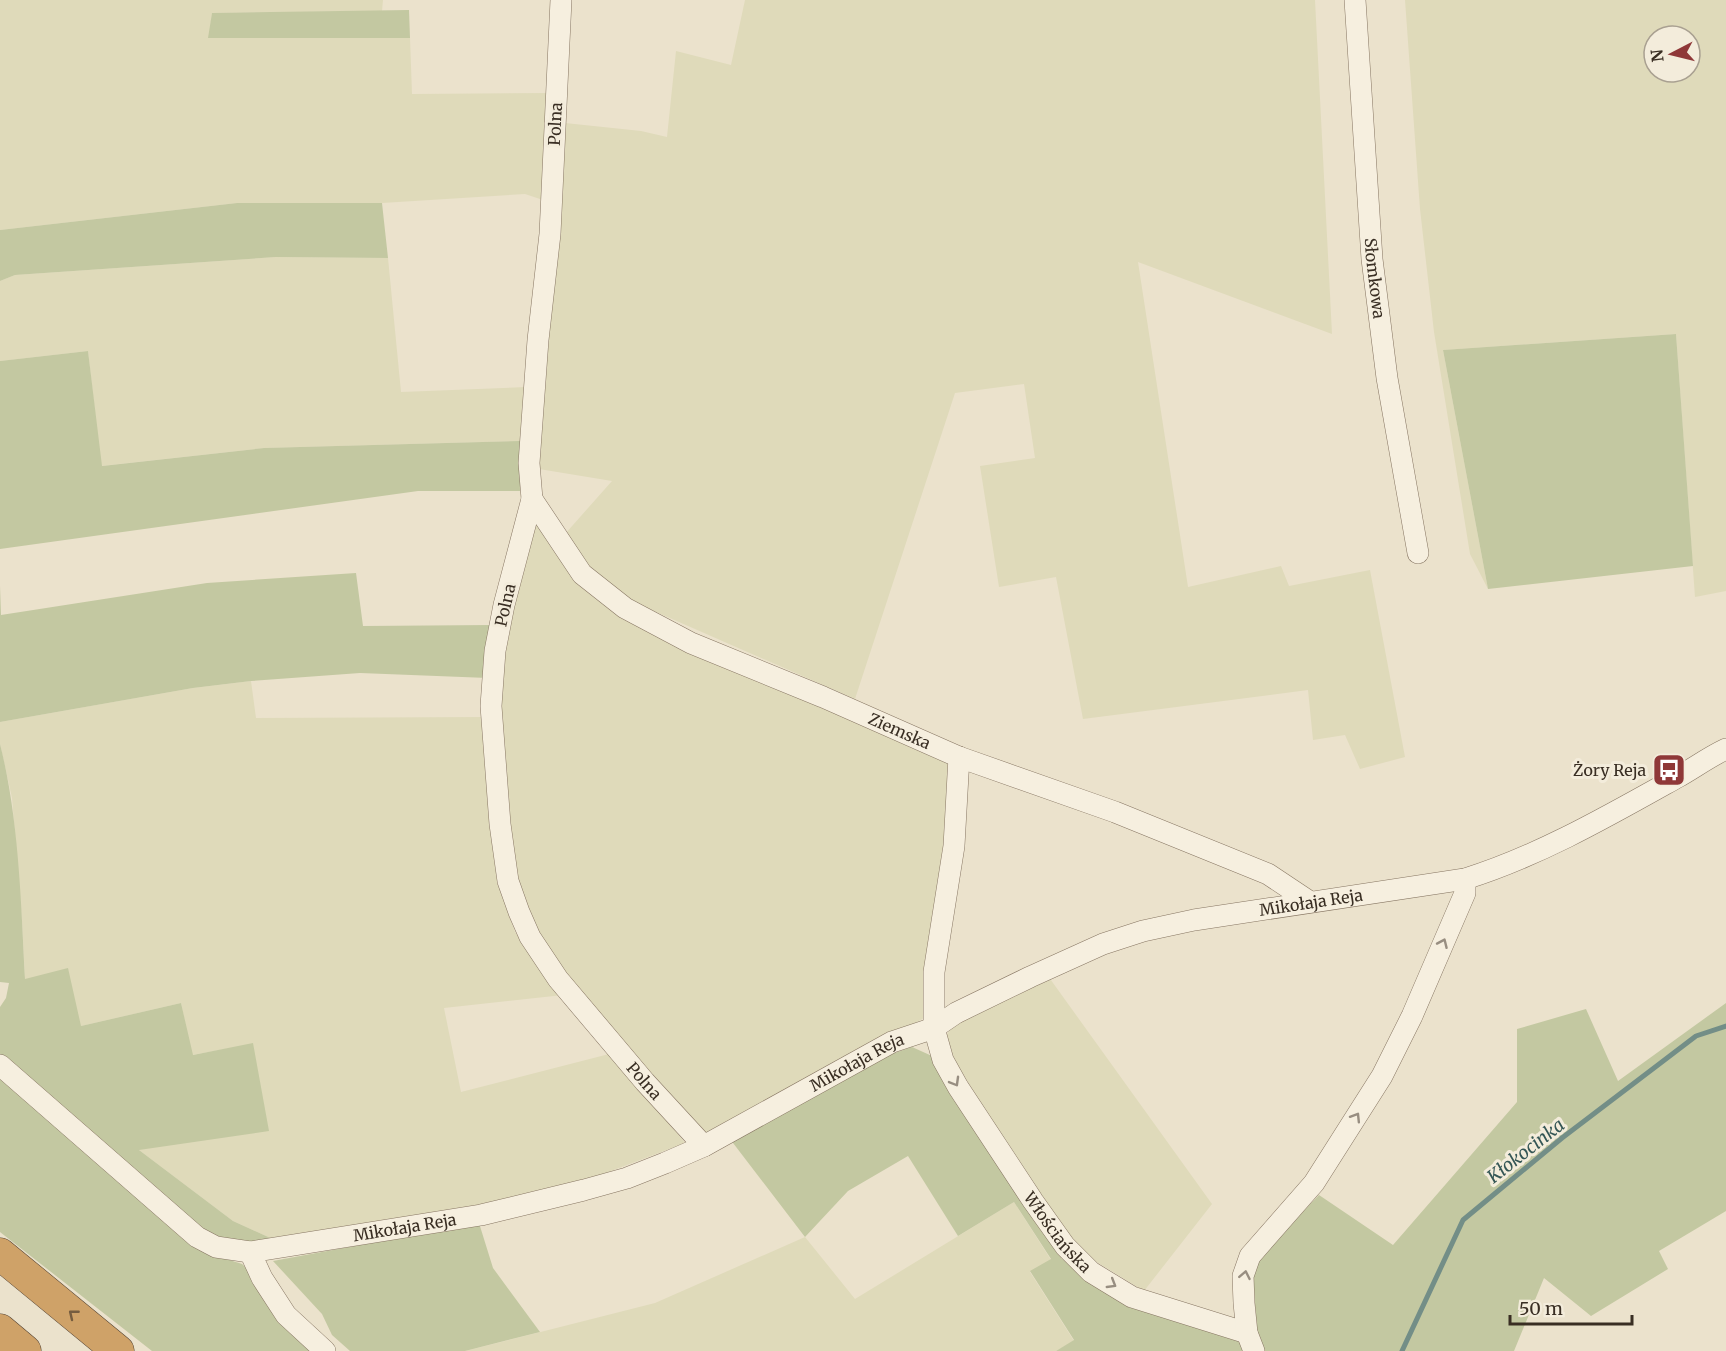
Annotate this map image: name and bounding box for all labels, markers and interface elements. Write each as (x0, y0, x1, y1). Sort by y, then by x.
north arrow (1642, 24, 1702, 84)
text: N (1646, 48, 1668, 63)
street label: Polna (544, 101, 566, 146)
street label: Słomkowa (1361, 237, 1389, 320)
street label: Polna (490, 581, 520, 628)
street label: Ziemska (865, 708, 934, 753)
bus stop icon: Żory Reja (1651, 752, 1687, 788)
place label: Żory Reja (1573, 760, 1646, 780)
street label: Mikołaja Reja (1258, 885, 1364, 920)
one-way arrow (1435, 938, 1447, 949)
street label: Mikołaja Reja (806, 1029, 907, 1095)
street label: Polna (622, 1058, 666, 1104)
one-way arrow (948, 1076, 960, 1086)
one-way arrow (1349, 1113, 1361, 1123)
water label: Kłokocinka (1482, 1113, 1569, 1189)
street label: Włościańska (1019, 1187, 1096, 1277)
street label: Mikołaja Reja (352, 1209, 458, 1245)
one-way arrow (1238, 1270, 1251, 1280)
one-way arrow (1106, 1277, 1116, 1289)
scale bar (1510, 1288, 1632, 1326)
text: 50 m (1519, 1297, 1563, 1320)
one-way arrow (69, 1310, 80, 1321)

